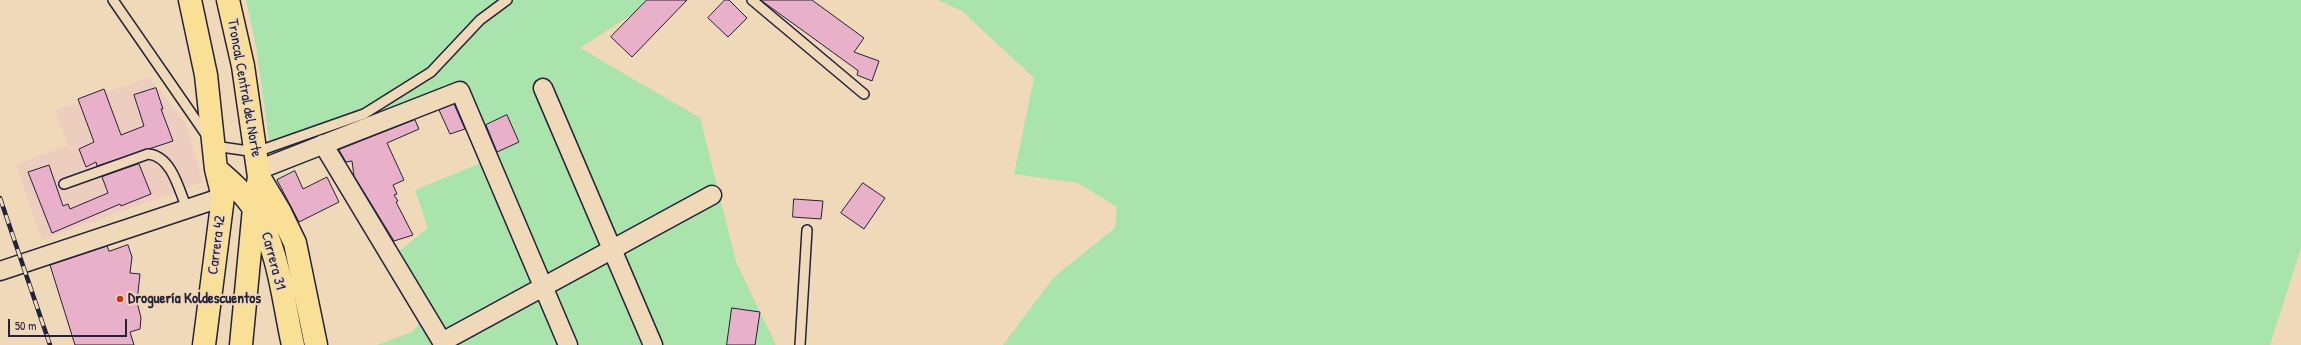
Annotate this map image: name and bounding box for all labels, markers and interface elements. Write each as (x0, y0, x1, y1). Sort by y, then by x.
street label: Troncal Central del Norte (223, 17, 265, 159)
street label: Carrera 42 (204, 214, 230, 276)
street label: Carrera 31 (257, 230, 289, 292)
place label: Droguería Koldescuentos (128, 290, 261, 308)
marker: Droguería Koldescuentos (115, 294, 125, 304)
scale bar (10, 311, 129, 337)
text: 50 m (15, 317, 36, 334)

